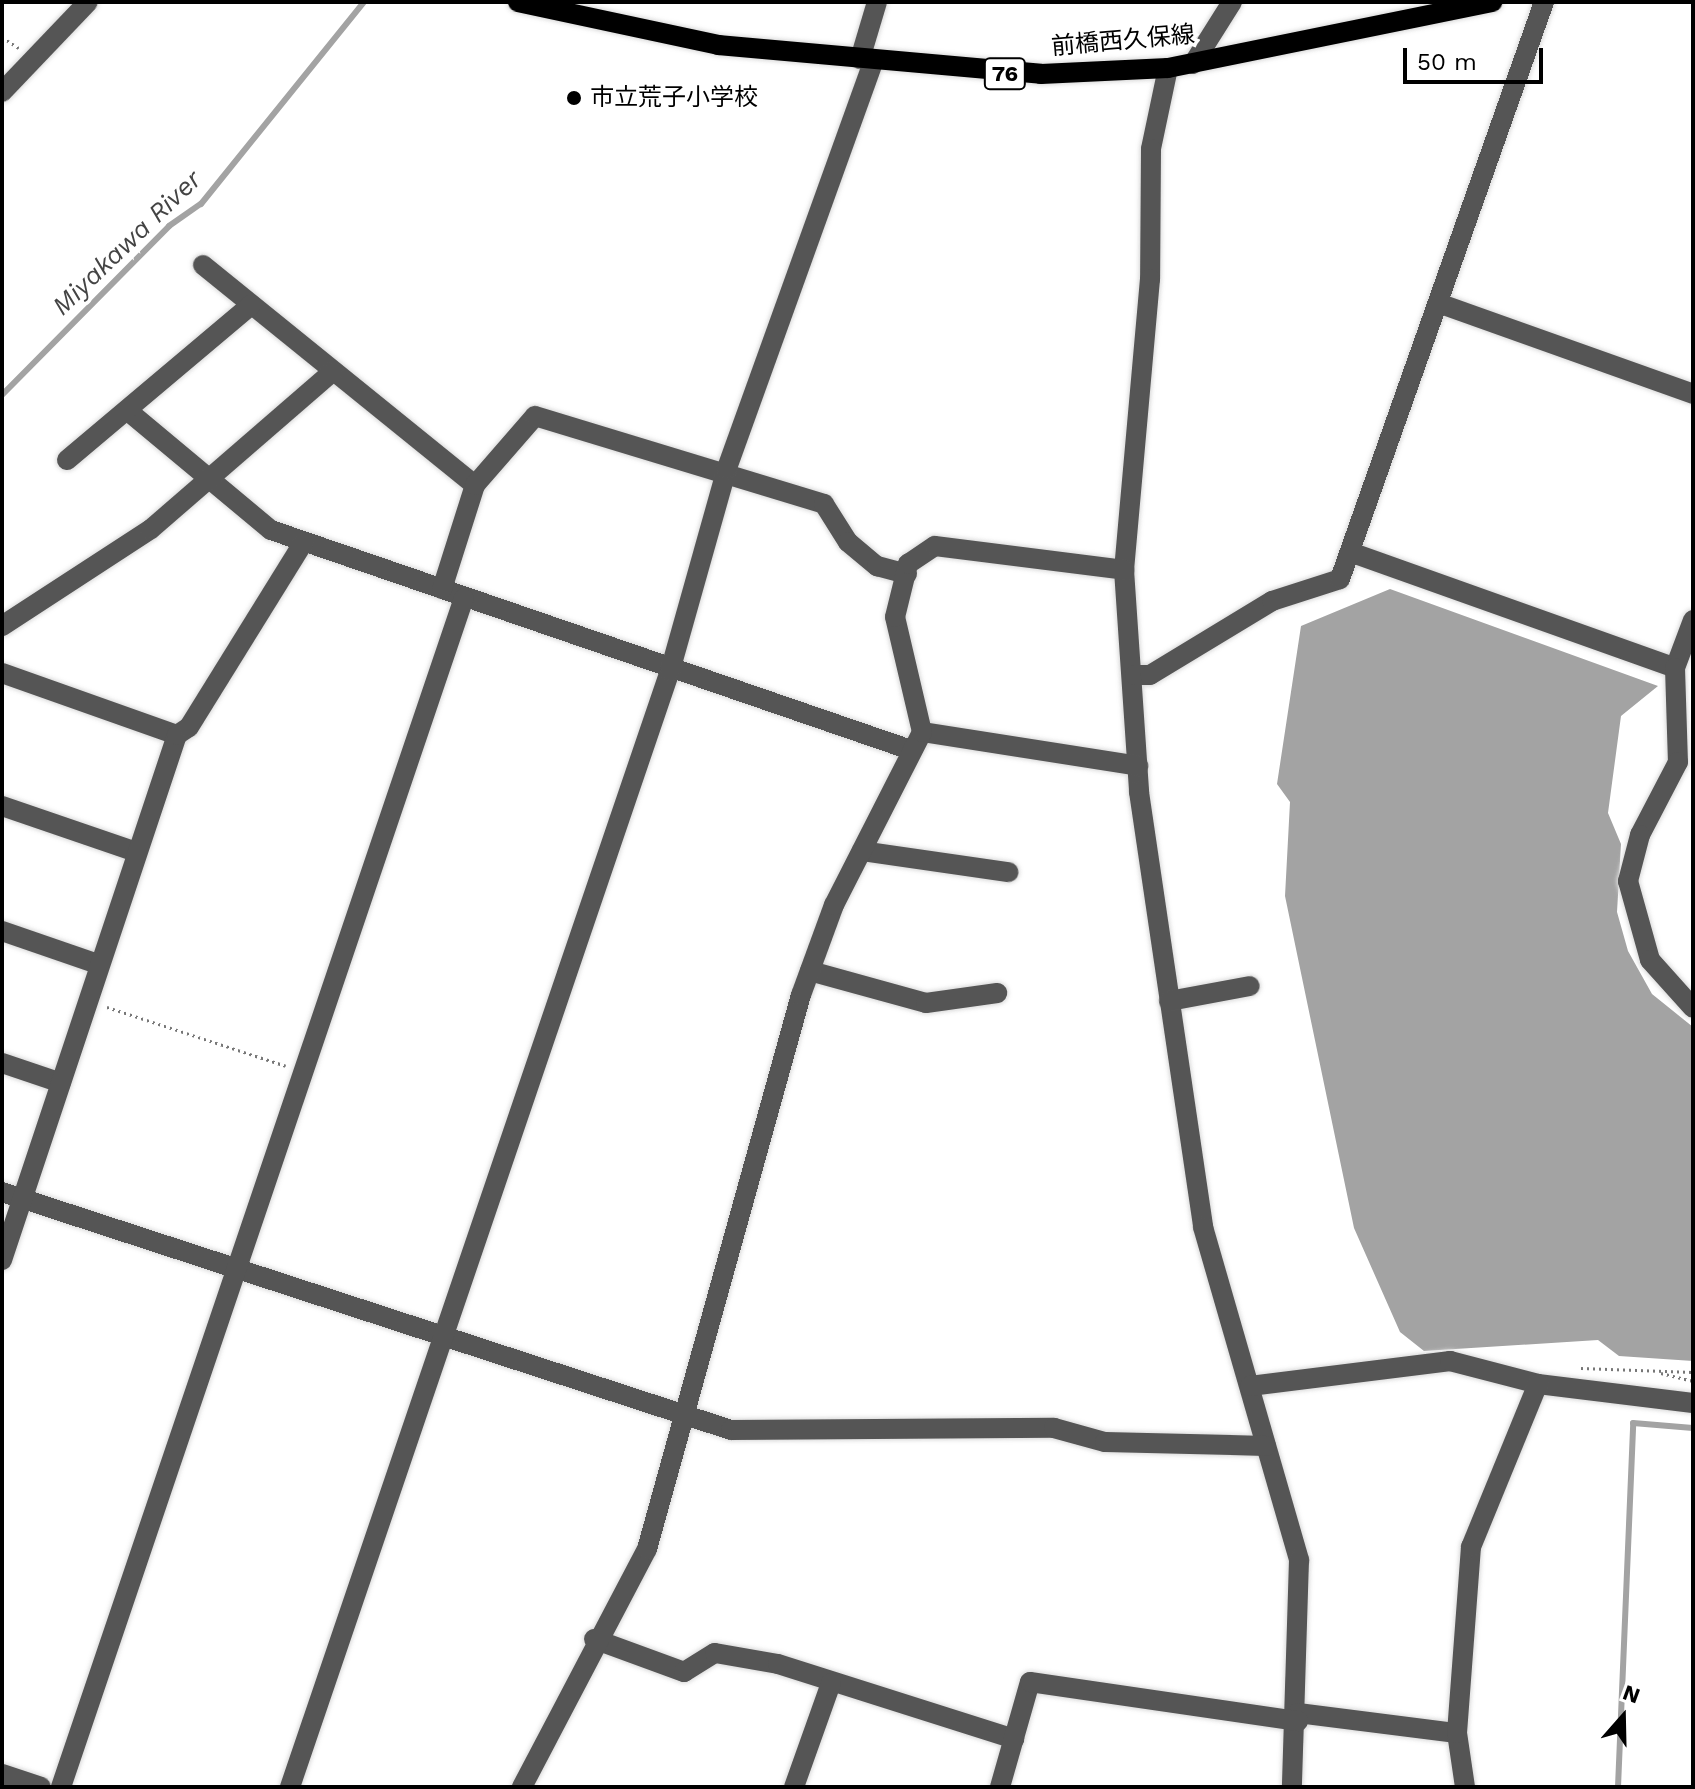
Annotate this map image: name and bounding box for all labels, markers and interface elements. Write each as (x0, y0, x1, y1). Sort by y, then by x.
street label: 前橋西久保線 (1050, 20, 1196, 62)
scale bar (1407, 32, 1547, 82)
text: 50 m (1417, 48, 1477, 76)
road number: 76 (983, 56, 1027, 92)
place label: 市立荒子小学校 (590, 84, 758, 112)
marker: 市立荒子小学校 (565, 89, 583, 107)
water label: Miyakawa River (46, 164, 208, 322)
north arrow (1583, 1677, 1663, 1757)
text: N (1619, 1679, 1643, 1709)

